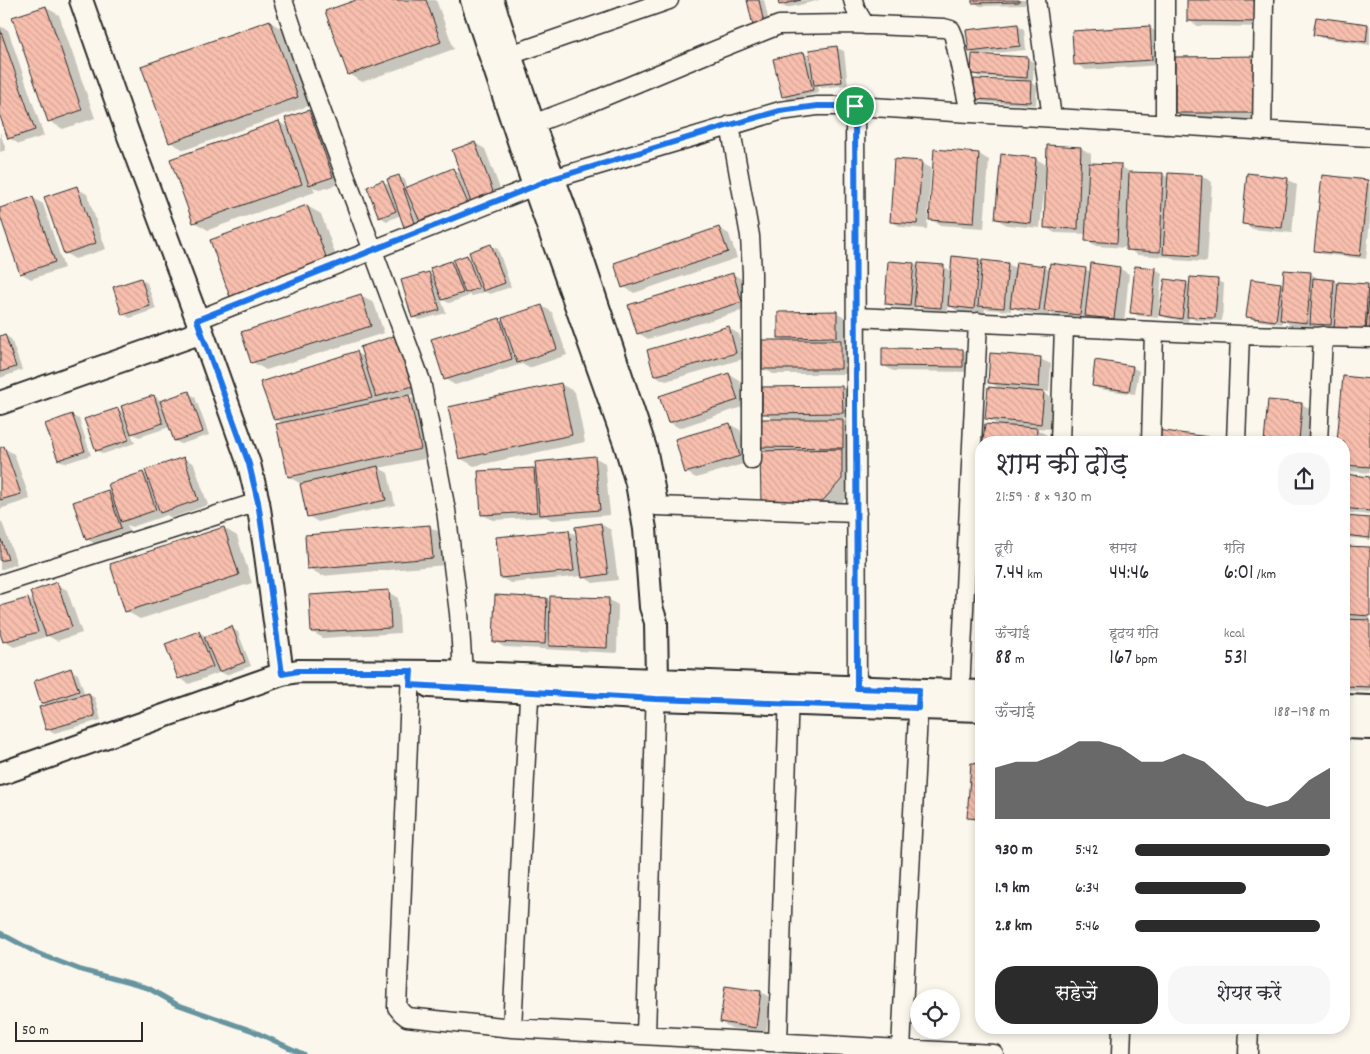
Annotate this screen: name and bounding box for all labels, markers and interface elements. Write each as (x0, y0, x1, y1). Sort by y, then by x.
pin (834, 85, 876, 127)
icon: arrive (841, 92, 869, 120)
text: शाम की दौड़ (995, 447, 1128, 487)
button: share (1278, 453, 1330, 505)
text: 21:59 · 8 × 930 m (995, 486, 1092, 509)
text: दूरी (995, 539, 1013, 559)
text: समय (1109, 539, 1137, 559)
text: गति (1224, 539, 1245, 559)
text: 7.44 (995, 559, 1024, 589)
text: 44:46 (1109, 559, 1149, 589)
text: 6:01 (1224, 559, 1253, 589)
text: km (1024, 565, 1043, 585)
text: /km (1253, 565, 1276, 585)
text: ऊँचाई (995, 624, 1030, 644)
text: हृदय गति (1109, 624, 1158, 644)
text: kcal (1224, 624, 1245, 644)
text: 88 (995, 644, 1012, 674)
text: 167 (1109, 644, 1132, 674)
text: 531 (1224, 644, 1247, 674)
text: m (1012, 650, 1025, 670)
text: bpm (1132, 650, 1158, 670)
text: ऊँचाई (995, 701, 1035, 724)
text: 188–198 m (1274, 701, 1330, 724)
text: 930 m (995, 839, 1033, 862)
text: 5:42 (1075, 839, 1099, 862)
text: 1.9 km (995, 877, 1030, 900)
text: 6:34 (1075, 877, 1099, 900)
text: 2.8 km (995, 915, 1032, 938)
text: 5:46 (1075, 915, 1100, 938)
button: सहेजें (995, 966, 1158, 1024)
button: शेयर करें (1168, 966, 1330, 1024)
map controls (910, 989, 960, 1039)
button: locate (910, 989, 960, 1039)
scale bar (15, 1019, 142, 1042)
text: 50 m (22, 1021, 49, 1041)

